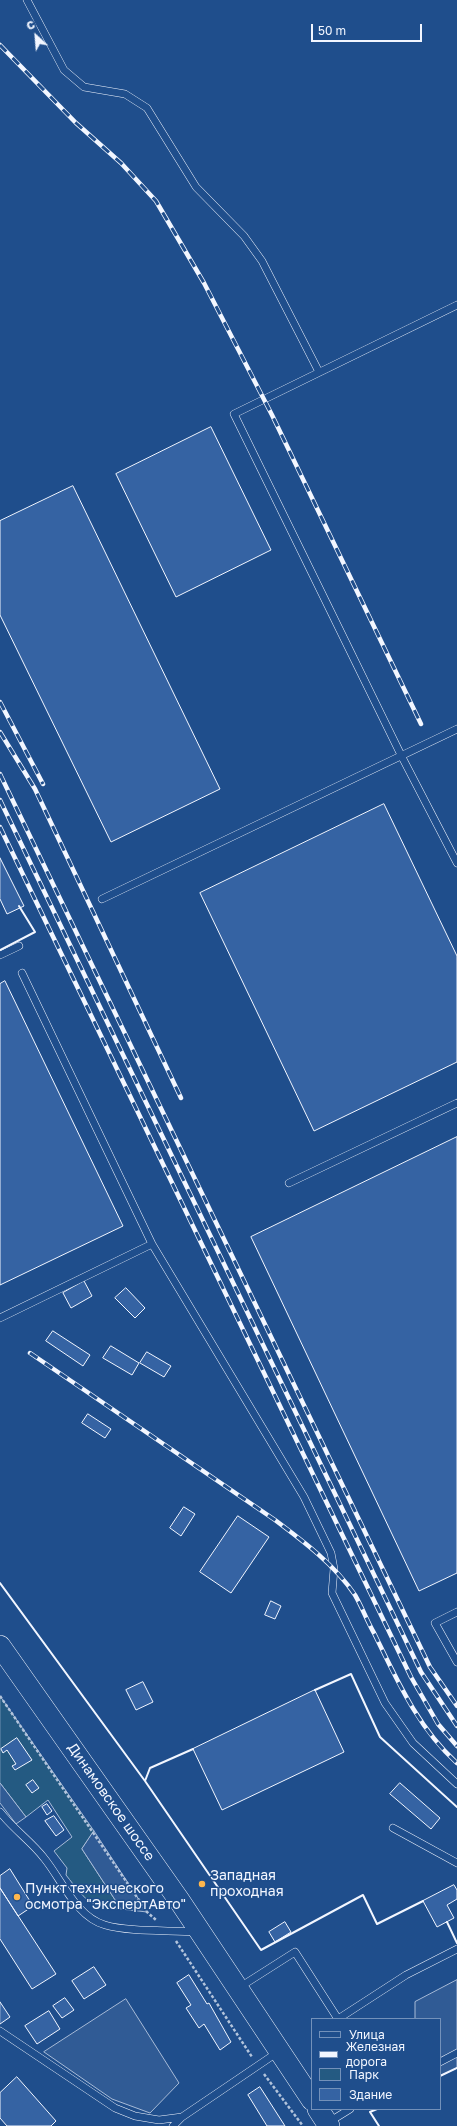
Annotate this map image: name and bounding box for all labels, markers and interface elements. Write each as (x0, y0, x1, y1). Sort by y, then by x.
north arrow (16, 16, 56, 56)
scale bar (313, 16, 424, 42)
text: С (24, 17, 37, 32)
text: 50 m (318, 23, 346, 38)
street label: Динамовское шоссе (64, 1740, 158, 1864)
place label: Западная проходная (210, 1868, 284, 1900)
marker: Западная проходная (197, 1879, 207, 1889)
place label: Пункт технического осмотра "ЭкспертАвто" (25, 1881, 186, 1914)
marker: Пункт технического осмотра "ЭкспертАвто" (12, 1892, 22, 1902)
legend (311, 2018, 441, 2110)
text: Улица (349, 2027, 385, 2042)
text: Железная дорога (346, 2039, 405, 2069)
text: Парк (349, 2067, 379, 2082)
text: Здание (349, 2087, 392, 2102)

